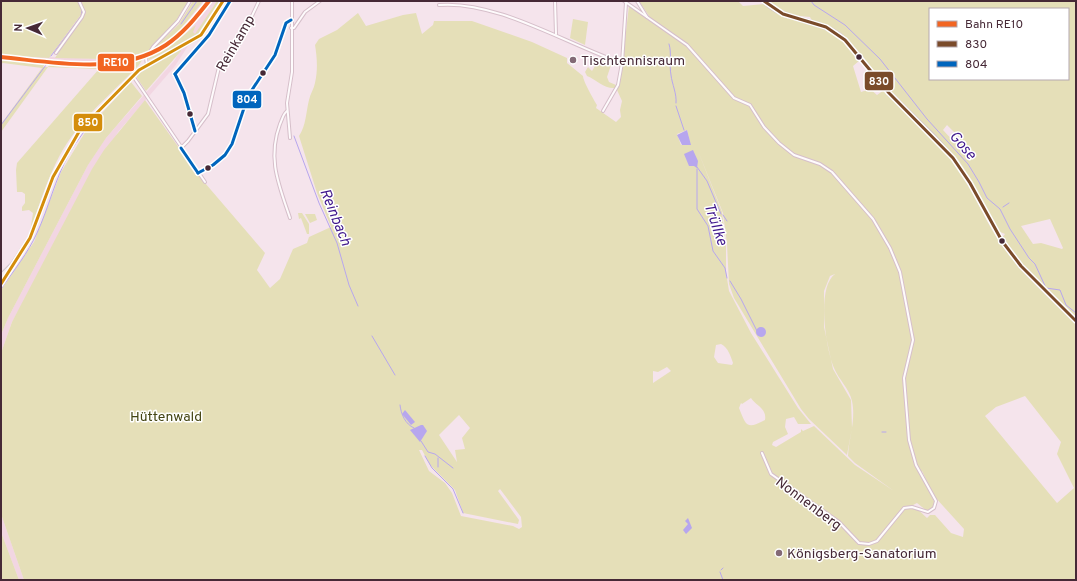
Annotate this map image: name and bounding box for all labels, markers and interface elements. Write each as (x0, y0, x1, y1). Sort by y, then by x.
north arrow (8, 8, 48, 48)
legend (929, 8, 1069, 80)
street label: Reinkamp (213, 12, 259, 75)
text: Bahn RE10 (965, 17, 1023, 33)
text: N (12, 23, 26, 32)
text: 830 (965, 37, 987, 53)
unlabelled marker (854, 52, 864, 62)
line badge: RE10 (97, 53, 135, 72)
place label: Tischtennisraum (581, 53, 685, 70)
marker: Tischtennisraum (568, 55, 578, 65)
text: RE10 (103, 56, 129, 70)
text: 804 (965, 57, 987, 73)
unlabelled marker (258, 68, 268, 78)
line badge: 830 (864, 71, 894, 91)
text: 830 (869, 75, 889, 89)
line badge: 804 (232, 90, 262, 109)
text: 804 (236, 93, 258, 107)
unlabelled marker (185, 109, 195, 119)
line badge: 850 (73, 113, 103, 132)
text: 850 (78, 116, 98, 130)
water label: Gose (944, 128, 980, 164)
unlabelled marker (203, 163, 213, 173)
water label: Reinbach (315, 186, 355, 249)
water label: Trüllke (698, 201, 731, 249)
unlabelled marker (997, 236, 1007, 246)
park label: Hüttenwald (130, 409, 202, 426)
street label: Nonnenberg (772, 474, 844, 534)
place label: Königsberg-Sanatorium (787, 546, 937, 563)
marker: Königsberg-Sanatorium (774, 548, 784, 558)

